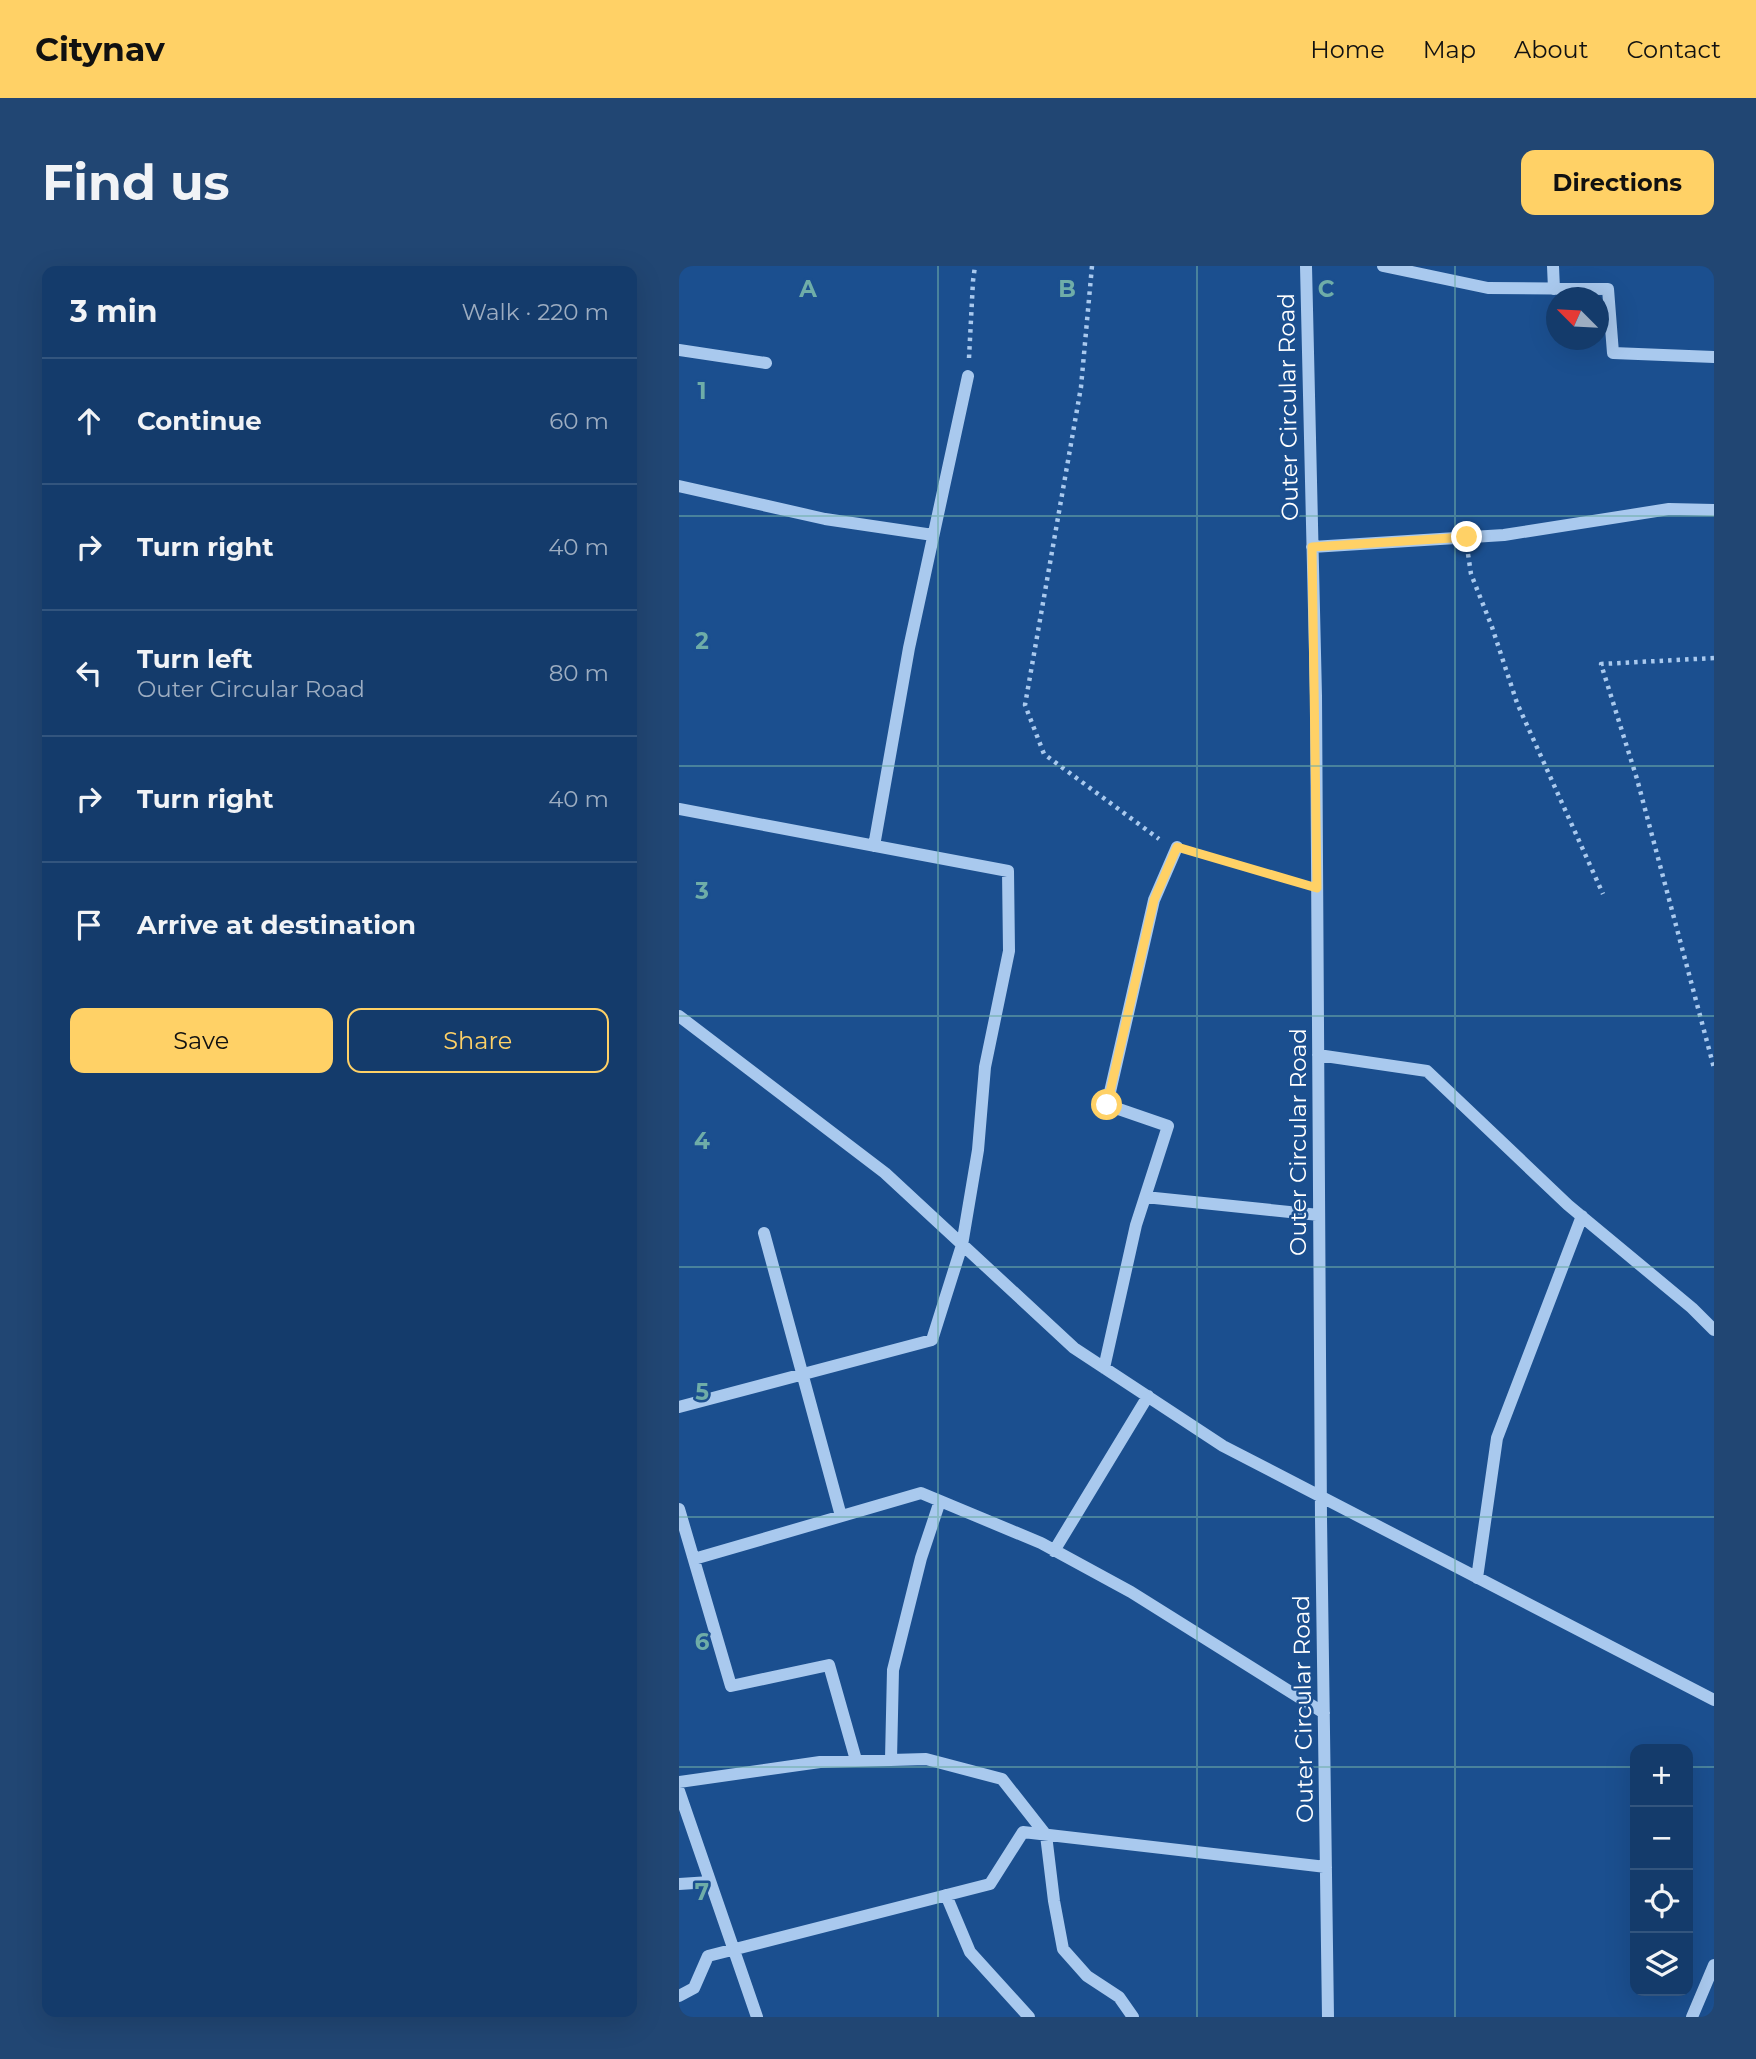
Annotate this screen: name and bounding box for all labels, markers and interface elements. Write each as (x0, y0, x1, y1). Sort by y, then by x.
text: Citynav (35, 29, 165, 69)
text: Home (1310, 35, 1385, 64)
text: Map (1423, 35, 1476, 64)
text: About (1514, 35, 1588, 64)
text: Contact (1626, 35, 1721, 64)
button: Directions (1521, 150, 1714, 215)
text: Find us (42, 153, 230, 212)
text: A (798, 275, 817, 303)
text: B (1058, 275, 1076, 303)
text: C (1318, 275, 1335, 303)
north arrow (1546, 287, 1609, 350)
text: 3 min (70, 293, 157, 330)
street label: Outer Circular Road (1272, 293, 1304, 521)
text: Walk · 220 m (462, 298, 609, 326)
text: 1 (697, 377, 707, 405)
icon: ahead (70, 402, 108, 440)
text: Continue (137, 405, 262, 437)
text: 60 m (549, 407, 609, 435)
route end (1451, 521, 1482, 552)
icon: right (70, 528, 108, 566)
text: Turn right (137, 531, 273, 563)
text: 40 m (548, 533, 609, 561)
text: 2 (695, 627, 709, 655)
text: Turn left (137, 643, 253, 675)
icon: left (70, 654, 108, 692)
text: 80 m (549, 659, 609, 687)
text: Outer Circular Road (137, 675, 365, 703)
icon: right (70, 780, 108, 818)
text: Turn right (137, 783, 273, 815)
text: 40 m (548, 785, 609, 813)
text: 3 (694, 877, 709, 905)
icon: arrive (70, 906, 108, 944)
text: Arrive at destination (137, 909, 416, 941)
button: Save (70, 1008, 333, 1073)
button: Share (347, 1008, 609, 1073)
street label: Outer Circular Road (1284, 1028, 1312, 1256)
route start (1091, 1089, 1122, 1120)
text: 4 (694, 1127, 710, 1155)
text: 5 (695, 1378, 709, 1406)
street label: Outer Circular Road (1287, 1595, 1319, 1823)
text: 6 (695, 1628, 710, 1656)
map controls (1630, 1744, 1693, 1996)
button: + (1630, 1744, 1693, 1807)
button: − (1630, 1807, 1693, 1870)
button: locate (1630, 1870, 1693, 1933)
text: 7 (695, 1878, 709, 1906)
button: layers (1630, 1933, 1693, 1996)

